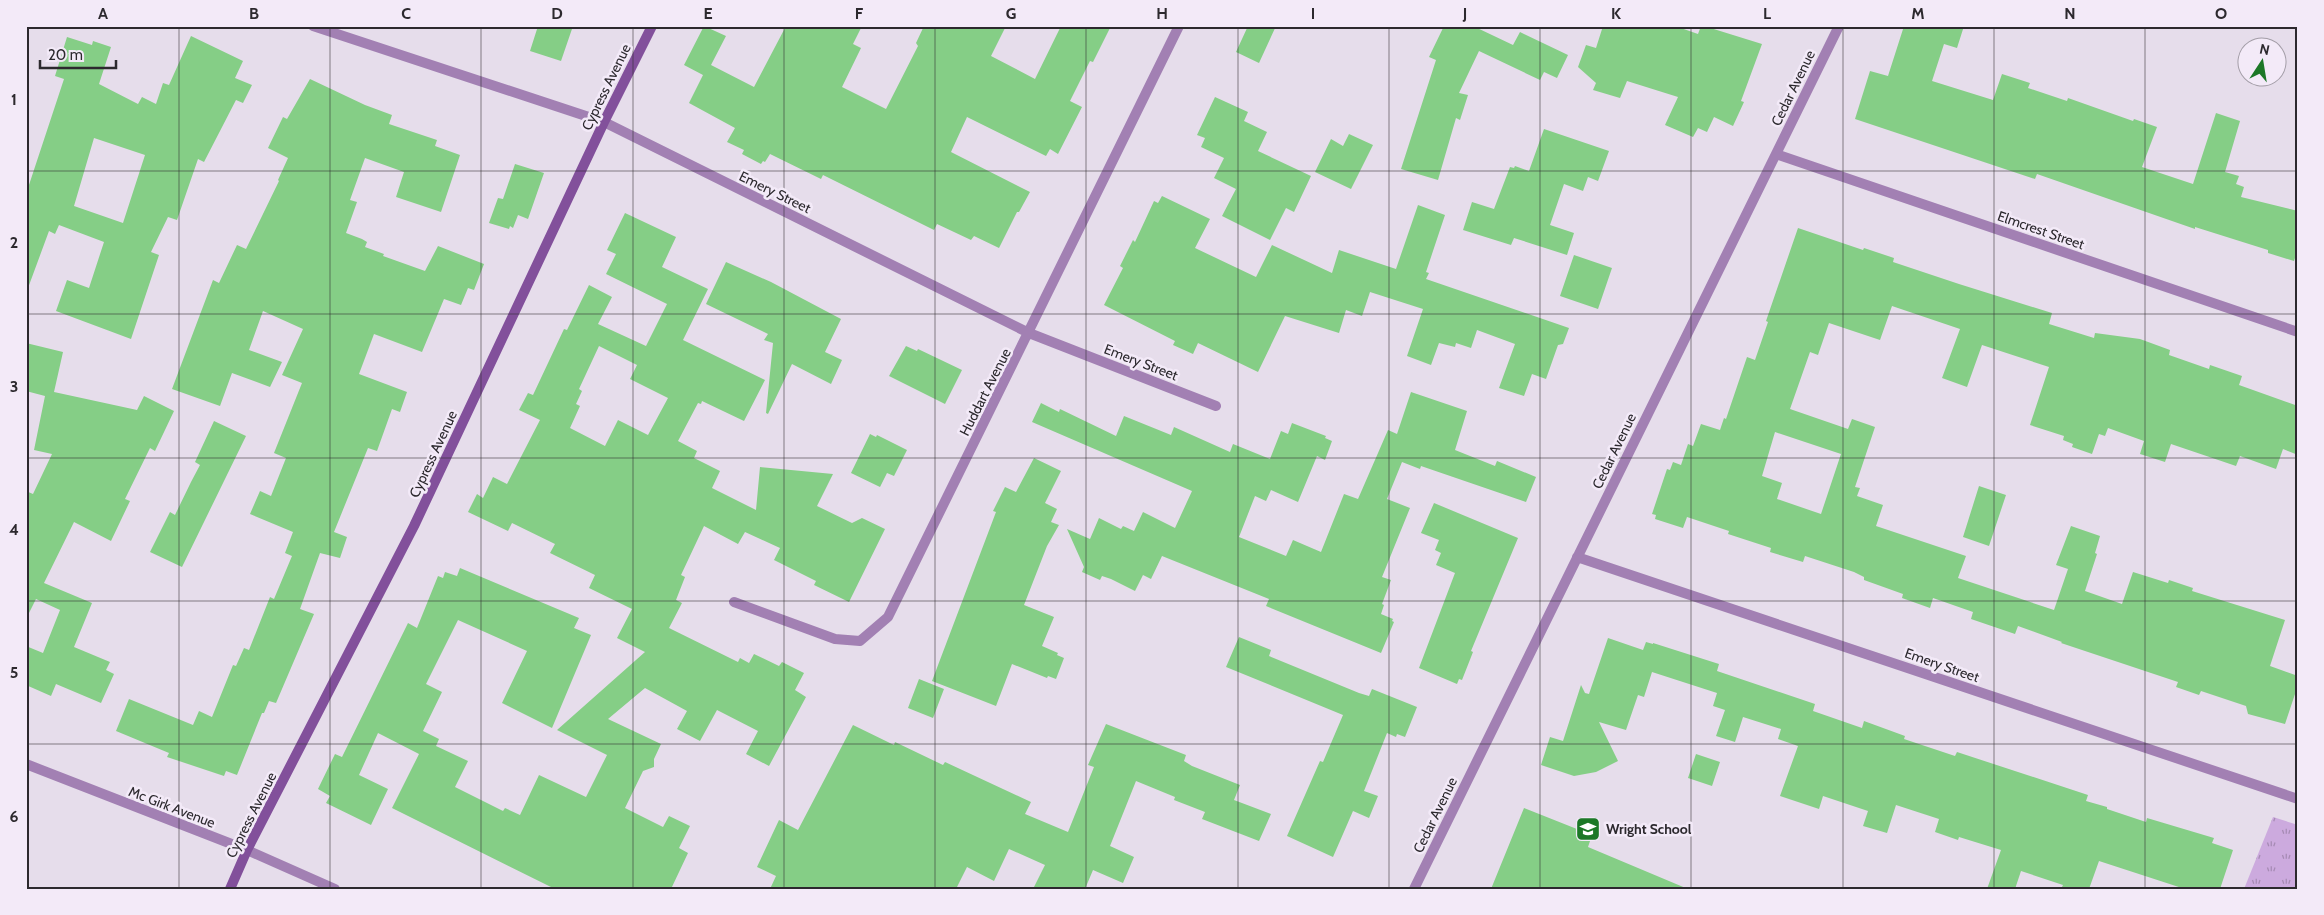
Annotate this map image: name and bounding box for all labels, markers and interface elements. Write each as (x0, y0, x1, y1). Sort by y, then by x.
text: A (98, 4, 108, 23)
text: B (249, 4, 259, 23)
text: C (401, 4, 411, 23)
text: D (551, 4, 563, 23)
text: E (703, 4, 713, 23)
text: F (855, 4, 864, 23)
text: G (1006, 4, 1016, 23)
text: H (1156, 4, 1168, 23)
text: I (1311, 4, 1315, 23)
text: J (1462, 4, 1467, 23)
text: K (1611, 4, 1621, 23)
text: L (1763, 4, 1771, 23)
text: M (1911, 4, 1925, 23)
text: N (2064, 4, 2076, 23)
text: O (2215, 4, 2227, 23)
scale bar (40, 38, 116, 70)
north arrow (2236, 38, 2286, 88)
text: N (2258, 39, 2271, 59)
street label: Cypress Avenue (577, 41, 635, 133)
text: 20 m (48, 46, 83, 64)
street label: Cedar Avenue (1767, 47, 1819, 129)
text: 1 (11, 90, 17, 109)
street label: Emery Street (736, 167, 814, 217)
street label: Elmcrest Street (1995, 207, 2087, 253)
text: 2 (10, 233, 18, 252)
street label: Emery Street (1102, 340, 1181, 384)
street label: Huddart Avenue (955, 345, 1015, 439)
text: 3 (10, 377, 18, 396)
street label: Cypress Avenue (405, 408, 461, 500)
street label: Cedar Avenue (1588, 410, 1640, 492)
text: 4 (9, 520, 19, 539)
street label: Emery Street (1902, 644, 1982, 686)
text: 5 (10, 663, 18, 682)
street label: Cypress Avenue (222, 769, 280, 861)
street label: Cedar Avenue (1409, 774, 1461, 856)
street label: Mc Girk Avenue (126, 782, 218, 832)
text: 6 (10, 807, 19, 826)
school or university icon: Wright School (1575, 816, 1601, 842)
place label: Wright School (1606, 820, 1692, 838)

